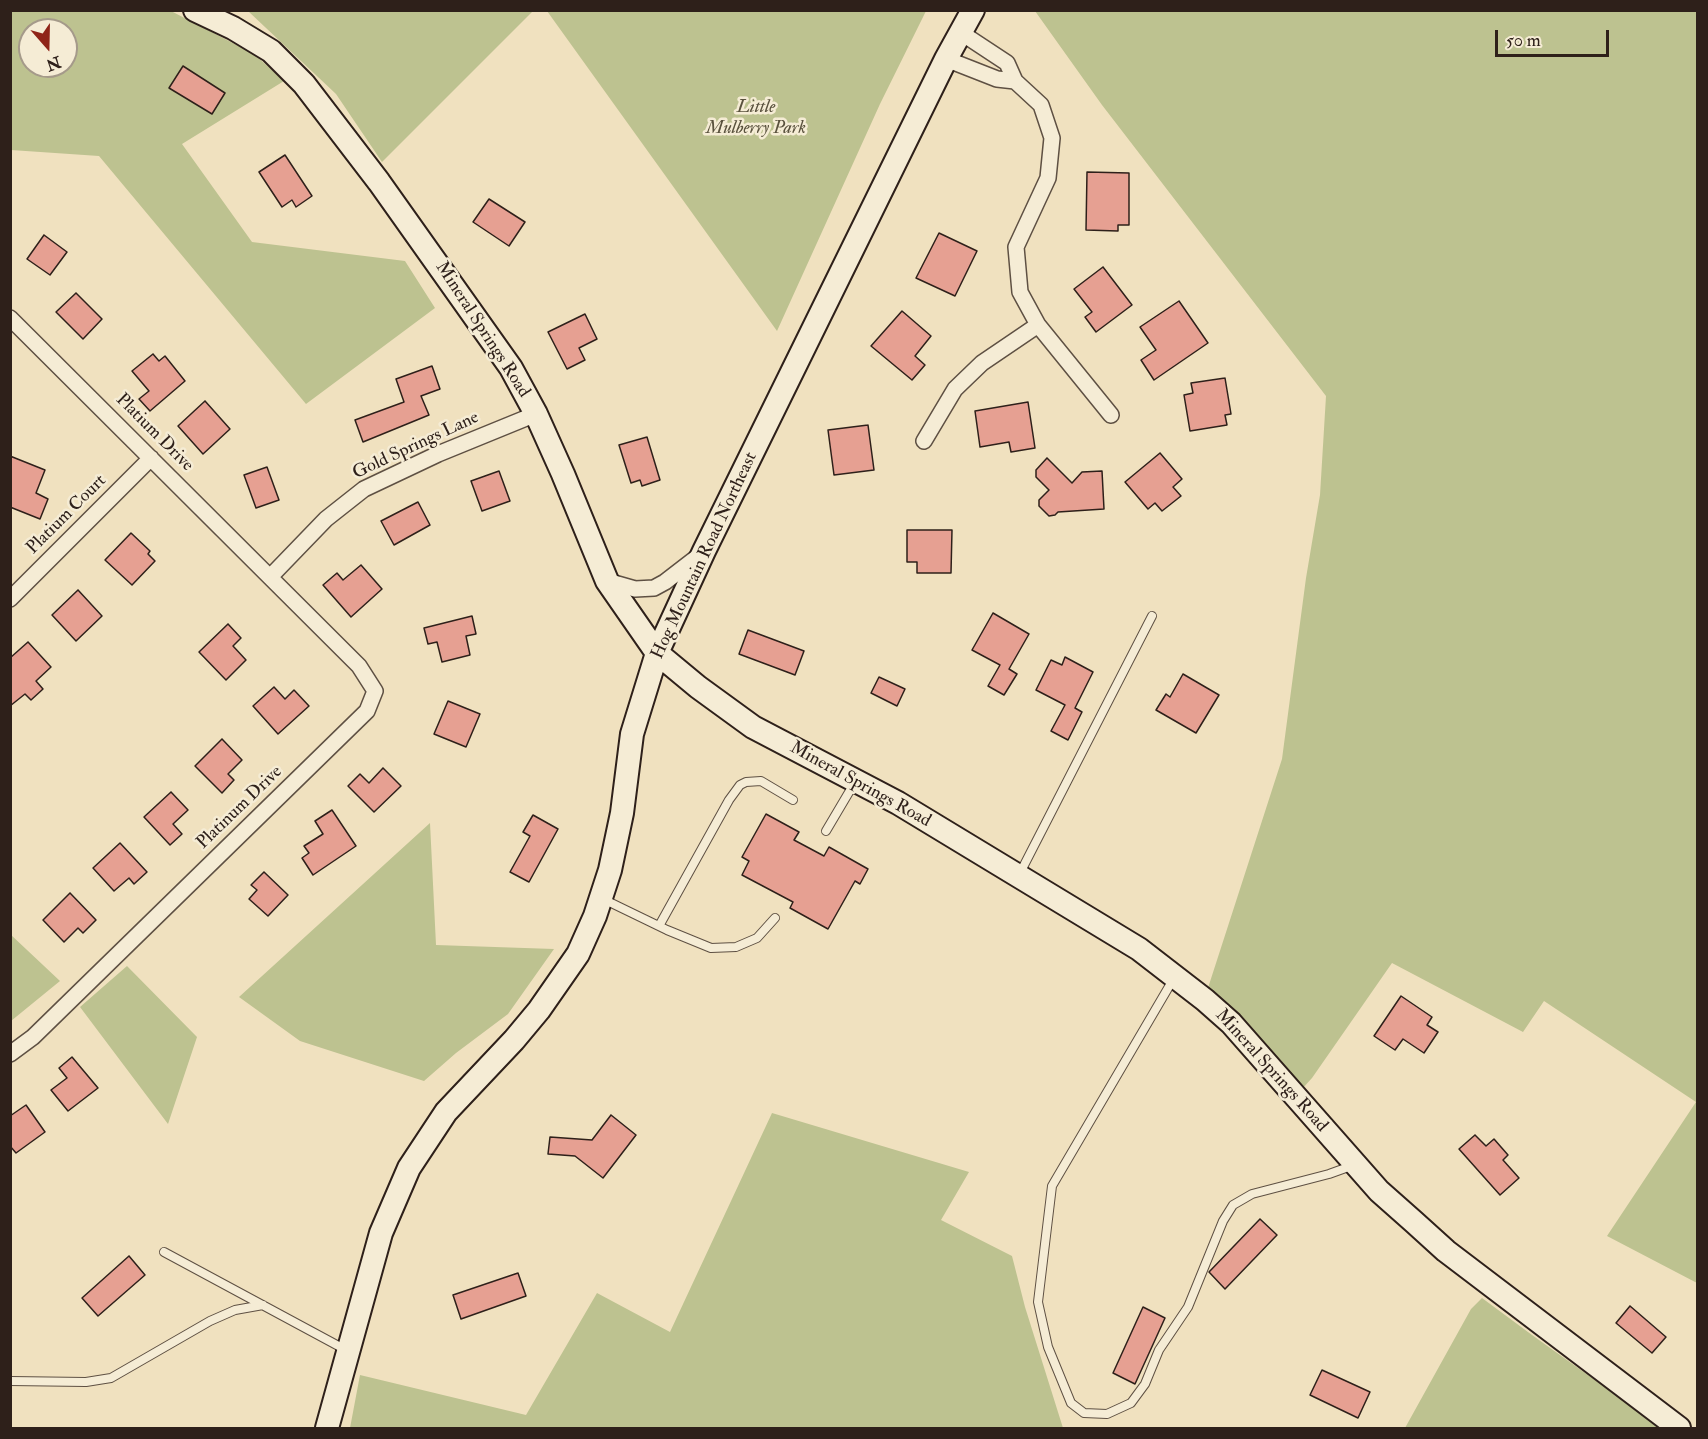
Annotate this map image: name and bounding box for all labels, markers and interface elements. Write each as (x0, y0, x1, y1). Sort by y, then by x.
north arrow (18, 18, 78, 78)
scale bar (1498, 18, 1612, 56)
text: 50 m (1506, 29, 1541, 52)
text: N (43, 51, 64, 75)
park label: Little Mulberry Park (706, 97, 806, 140)
street label: Mineral Springs Road (430, 258, 534, 402)
street label: Platium Drive (111, 390, 197, 476)
street label: Gold Springs Lane (349, 407, 483, 485)
street label: Hog Mountain Road Northeast (647, 449, 763, 663)
street label: Platium Court (23, 471, 111, 559)
street label: Mineral Springs Road (786, 737, 934, 833)
street label: Platinum Drive (193, 762, 287, 854)
street label: Mineral Springs Road (1210, 1005, 1332, 1137)

